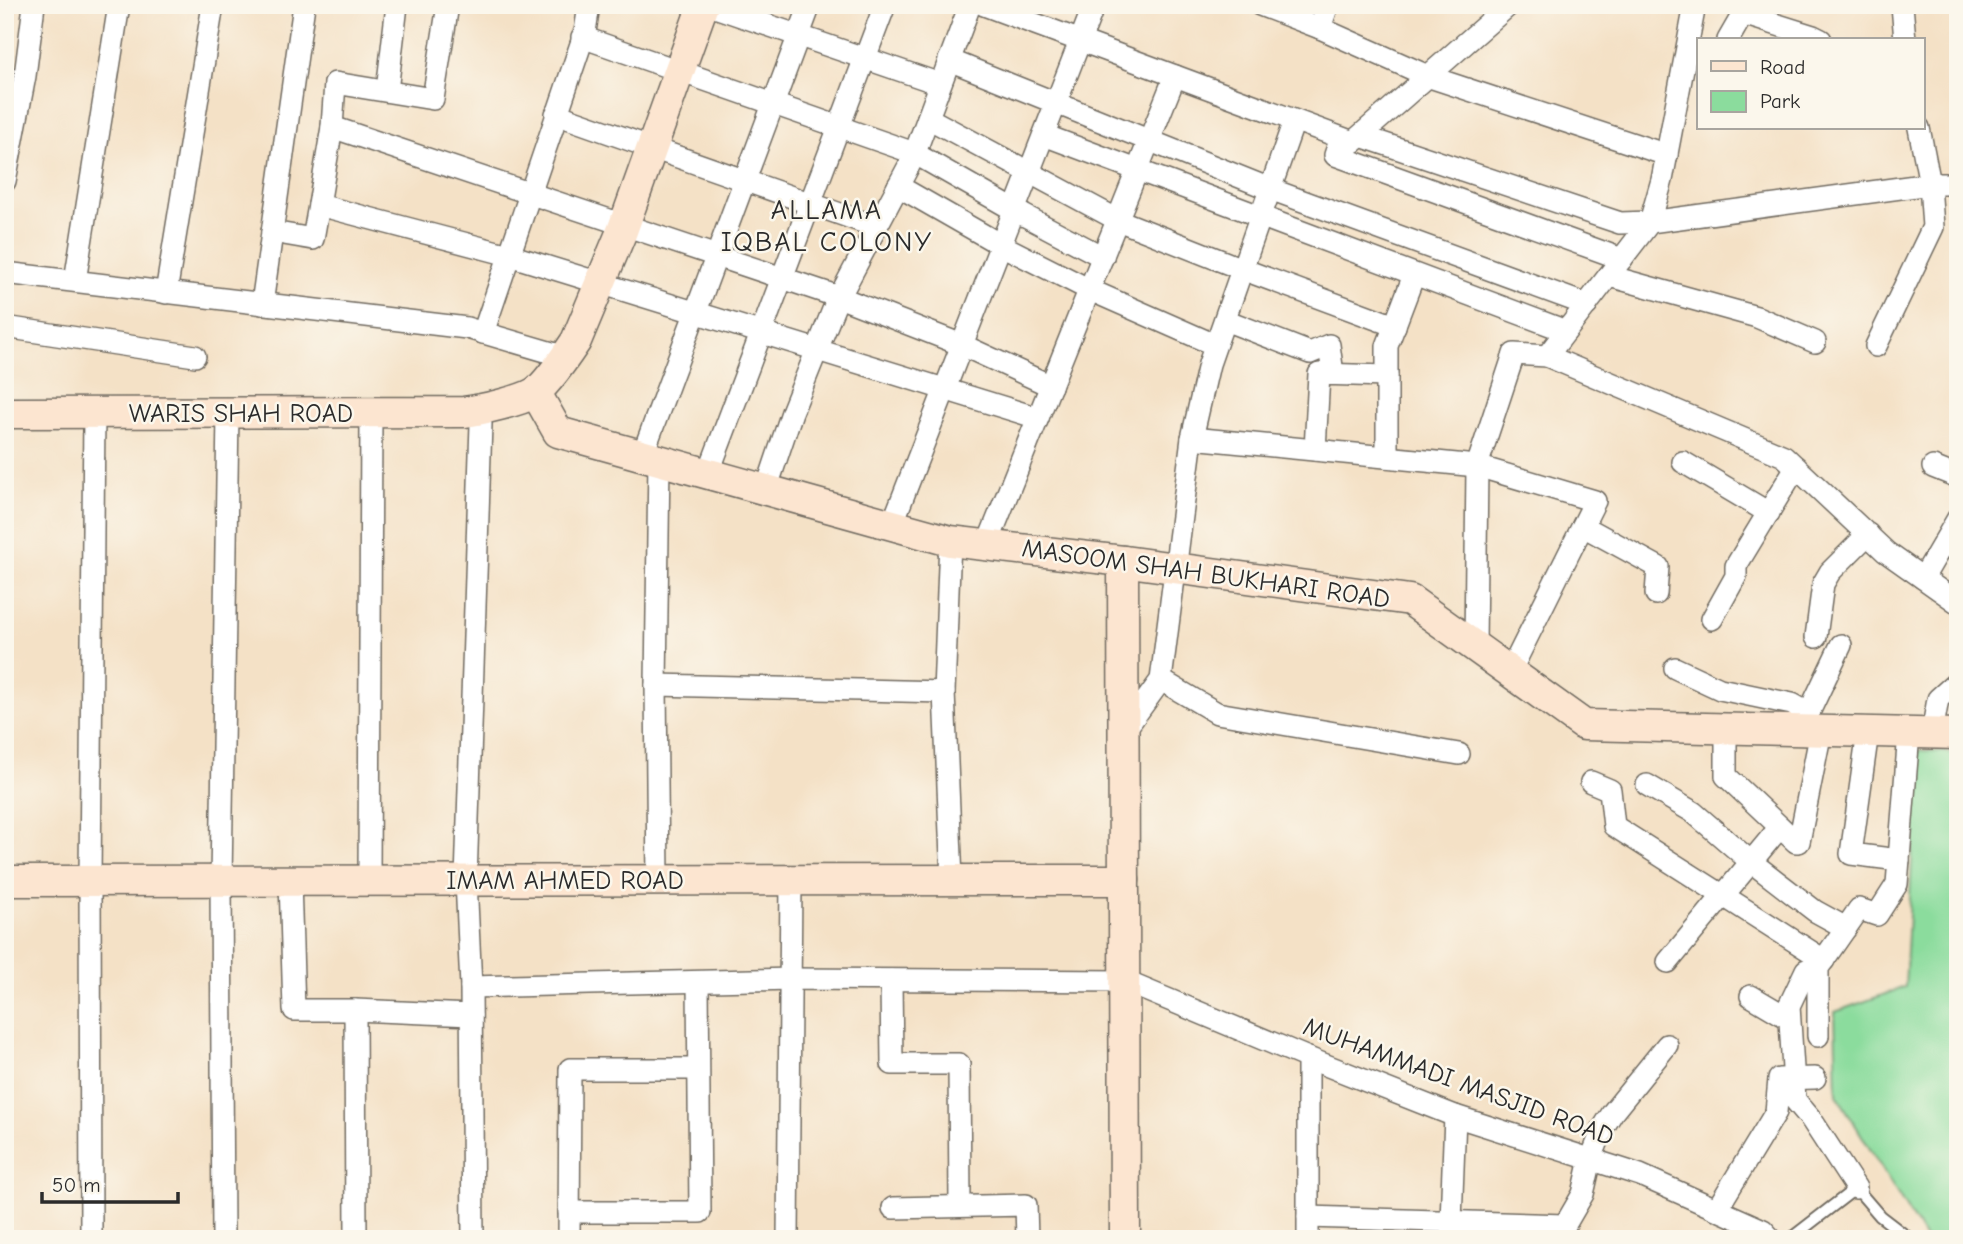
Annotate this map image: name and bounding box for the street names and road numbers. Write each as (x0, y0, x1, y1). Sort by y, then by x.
street label: WARIS SHAH ROAD (129, 399, 353, 429)
street label: MASOOM SHAH BUKHARI ROAD (1020, 533, 1392, 615)
street label: IMAM AHMED ROAD (446, 866, 684, 896)
street label: MUHAMMADI MASJID ROAD (1299, 1012, 1618, 1152)

